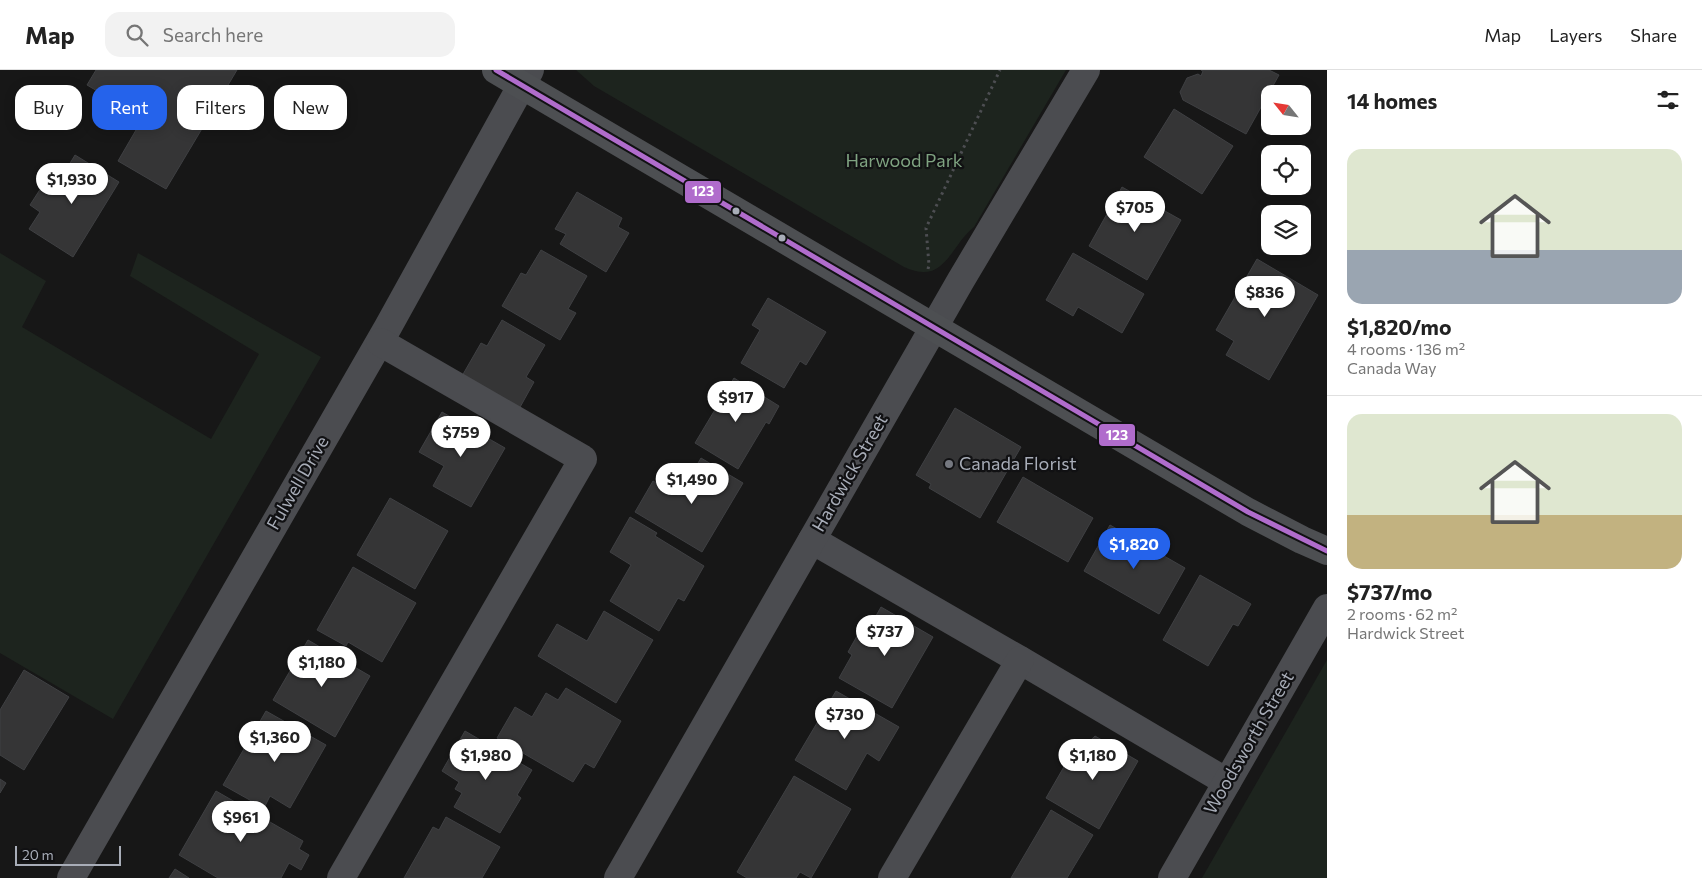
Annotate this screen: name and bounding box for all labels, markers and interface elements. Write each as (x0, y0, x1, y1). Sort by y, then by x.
search box (105, 12, 455, 57)
text: Map (25, 20, 75, 49)
icon: search (123, 21, 151, 49)
text: Search here (163, 23, 263, 46)
text: Map (1484, 24, 1521, 46)
text: Layers (1549, 24, 1602, 46)
text: Share (1630, 24, 1677, 46)
chip: Buy (15, 85, 82, 130)
chip: Rent (92, 85, 167, 130)
chip: Filters (177, 85, 264, 130)
chip: New (274, 85, 347, 130)
north arrow (1261, 85, 1311, 135)
map controls (1261, 85, 1311, 255)
icon: filters (1654, 86, 1682, 114)
text: 14 homes (1347, 88, 1437, 113)
button: locate (1261, 145, 1311, 195)
park label: Harwood Park (845, 149, 963, 171)
pin: $1,930 (31, 162, 113, 205)
text: $1,930 (47, 169, 97, 188)
line badge: 123 (684, 180, 722, 204)
icon: home (1470, 181, 1560, 271)
text: 123 (692, 182, 714, 199)
pin: $705 (1105, 190, 1165, 233)
text: $705 (1116, 197, 1154, 216)
button: layers (1261, 205, 1311, 255)
unlabelled marker (731, 206, 741, 216)
unlabelled marker (777, 233, 787, 243)
pin: $836 (1235, 276, 1295, 318)
text: $836 (1246, 282, 1284, 301)
text: $1,820/mo (1347, 314, 1451, 339)
text: 4 rooms · 136 m² (1347, 339, 1465, 358)
text: Canada Way (1347, 358, 1436, 377)
pin: $917 (706, 380, 766, 423)
text: $917 (718, 387, 754, 406)
street label: Hardwick Street (807, 410, 892, 535)
pin: $759 (431, 416, 491, 458)
text: $759 (442, 422, 480, 441)
line badge: 123 (1098, 423, 1136, 447)
text: 123 (1106, 426, 1128, 443)
street label: Fulwell Drive (262, 432, 333, 533)
icon: home (1470, 447, 1560, 537)
place label: Canada Florist (959, 452, 1077, 474)
marker: Canada Florist (943, 458, 955, 470)
pin: $1,490 (651, 462, 733, 505)
text: $1,490 (667, 469, 717, 488)
pin: $1,820 (1093, 528, 1175, 570)
text: $1,820 (1109, 534, 1159, 553)
text: $737/mo (1347, 579, 1432, 604)
text: 2 rooms · 62 m² (1347, 604, 1457, 623)
pin: $737 (855, 614, 915, 657)
text: $737 (867, 621, 903, 640)
text: Hardwick Street (1347, 623, 1465, 642)
pin: $1,180 (281, 646, 363, 688)
text: $1,180 (298, 652, 346, 671)
street label: Woodsworth Street (1198, 667, 1298, 818)
pin: $730 (815, 698, 875, 740)
text: $730 (826, 704, 864, 723)
pin: $1,360 (234, 720, 316, 763)
text: $1,360 (250, 727, 300, 746)
pin: $1,980 (445, 738, 527, 781)
pin: $1,180 (1052, 738, 1134, 781)
text: $1,980 (461, 745, 511, 764)
text: $1,180 (1069, 745, 1117, 764)
pin: $961 (211, 800, 271, 843)
text: $961 (223, 807, 259, 826)
scale bar (15, 843, 121, 866)
text: 20 m (22, 846, 54, 863)

